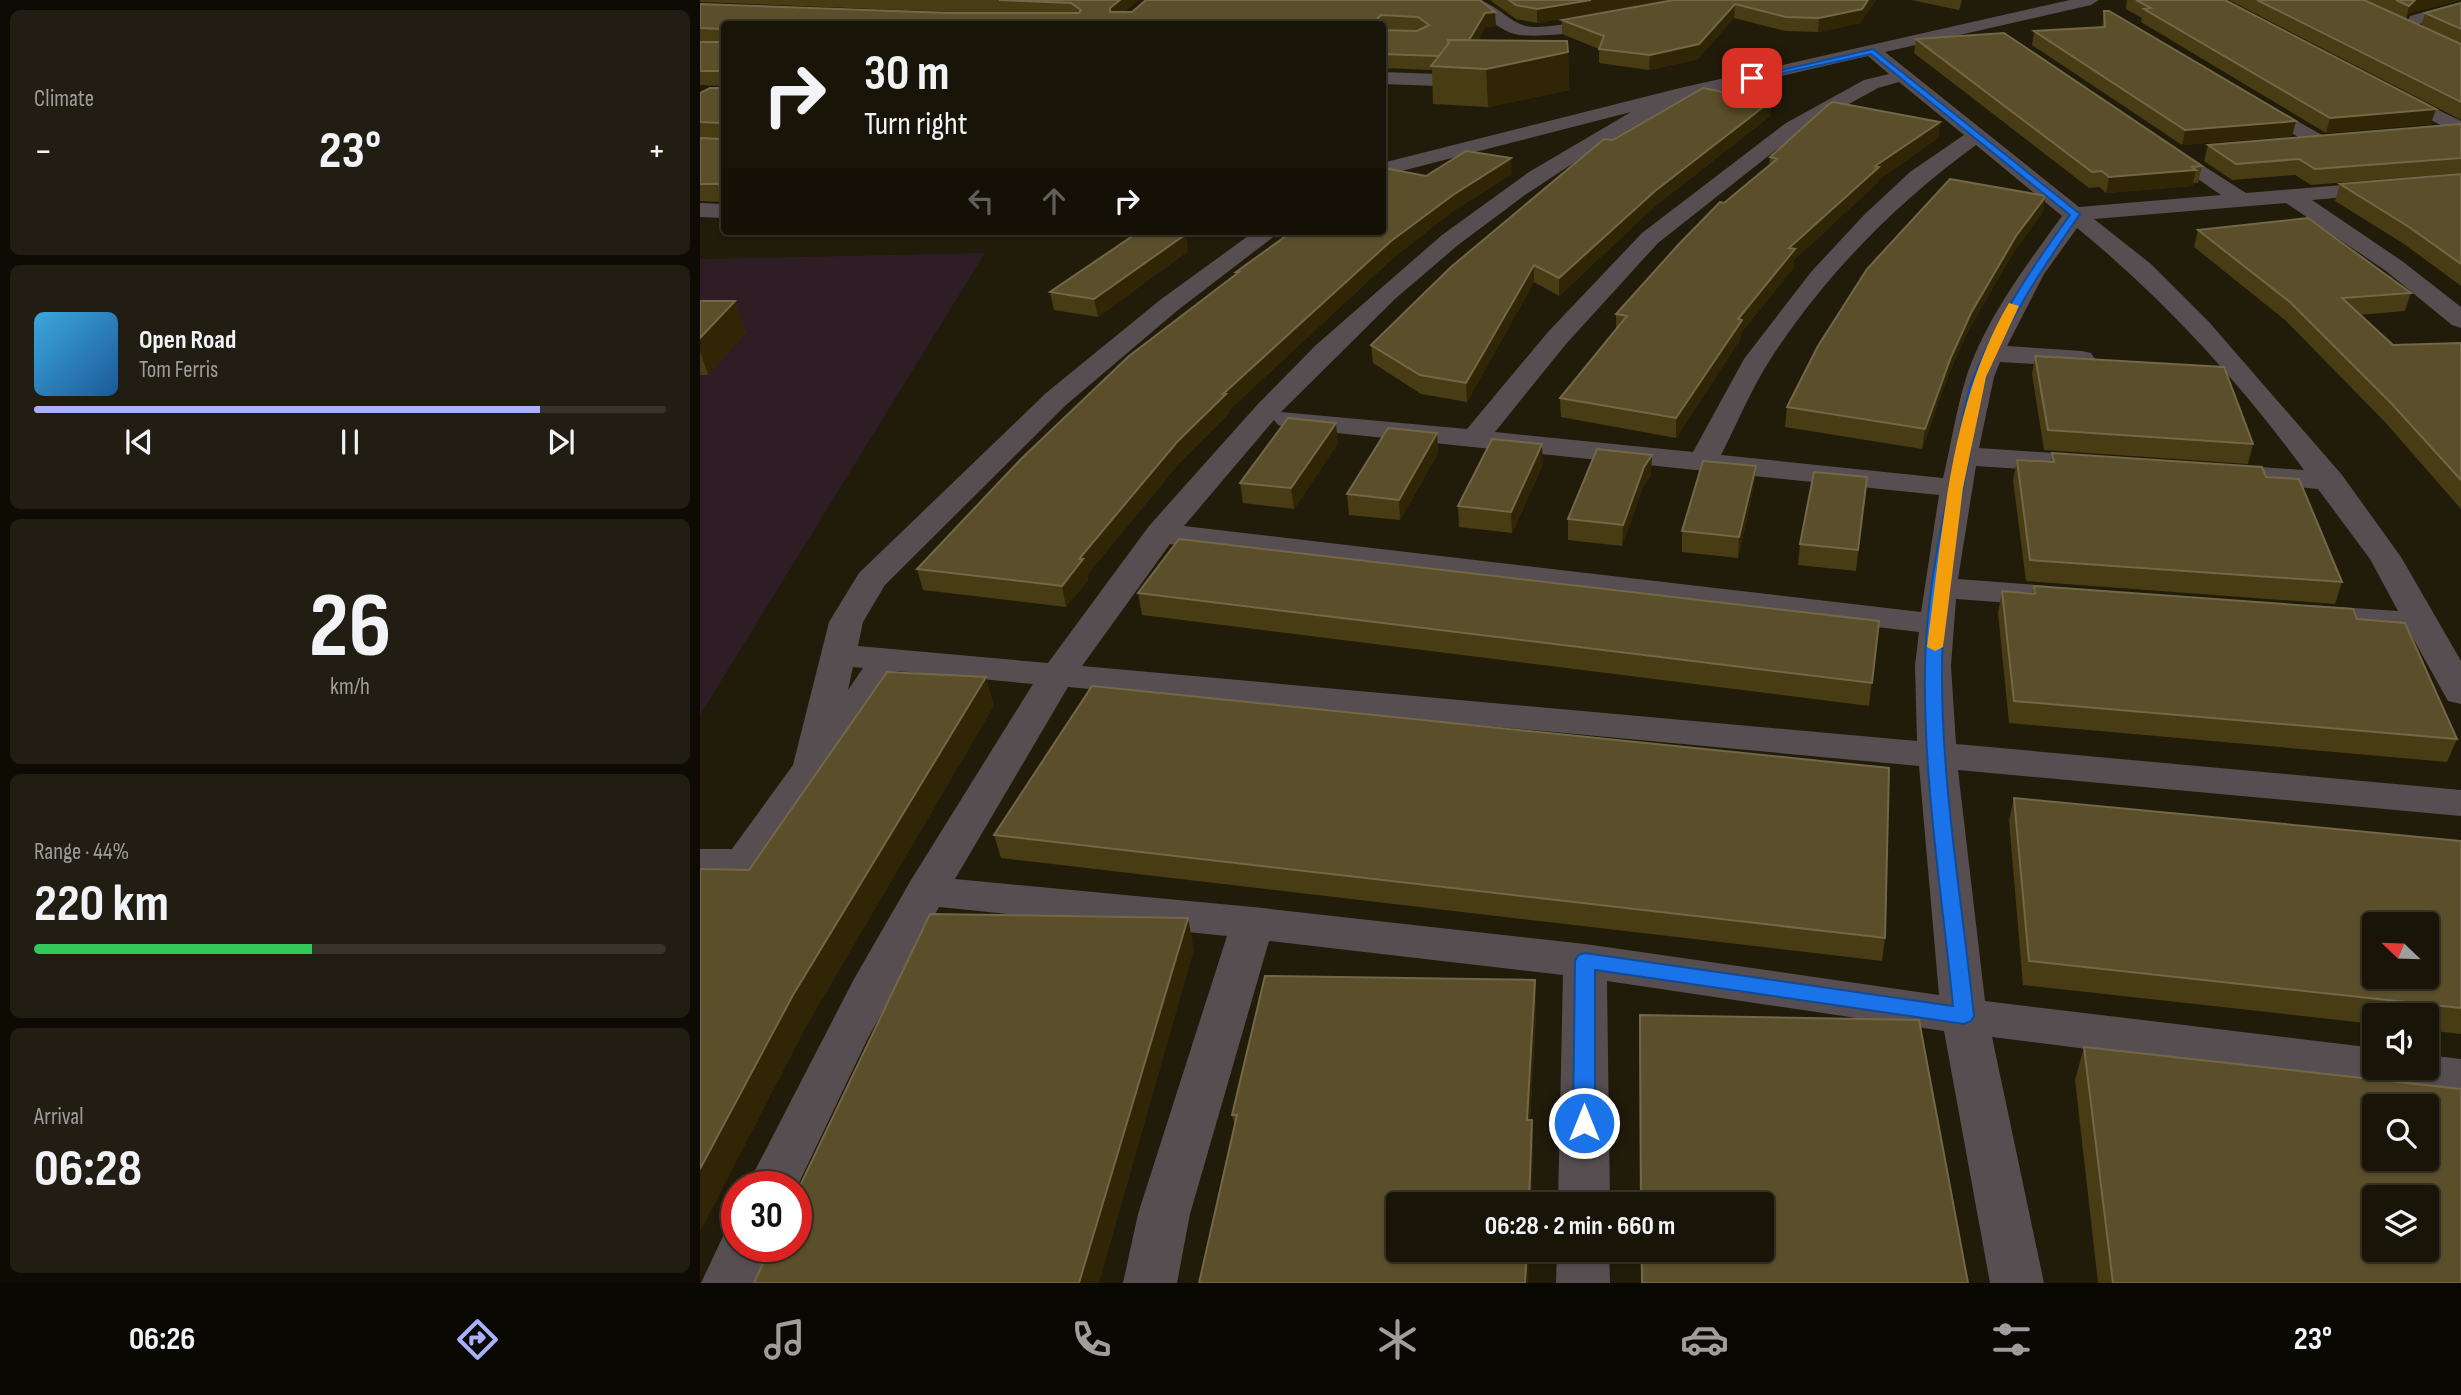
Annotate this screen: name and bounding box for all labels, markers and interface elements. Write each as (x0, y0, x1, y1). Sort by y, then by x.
text: 30 m (864, 45, 949, 104)
pin (1722, 48, 1782, 108)
icon: right (749, 49, 840, 140)
icon: arrive (1733, 59, 1771, 97)
text: Climate (34, 85, 94, 113)
text: Turn right (864, 105, 968, 144)
text: 23° (319, 120, 381, 183)
text: − (34, 129, 53, 174)
text: + (647, 129, 666, 174)
icon: left (962, 182, 1000, 220)
icon: ahead (1035, 182, 1073, 220)
icon: right (1108, 182, 1146, 220)
text: Open Road (139, 325, 236, 356)
text: Tom Ferris (139, 356, 218, 384)
icon: previous (120, 423, 158, 461)
icon: pause (331, 423, 369, 461)
icon: next (542, 423, 580, 461)
text: 26 (309, 573, 391, 682)
text: km/h (330, 673, 370, 701)
text: Range · 44% (34, 838, 129, 866)
text: 220 km (34, 873, 169, 936)
north arrow (2362, 912, 2440, 989)
map controls (2362, 912, 2439, 1262)
button: sound (2362, 1003, 2439, 1080)
position arrow (1547, 1086, 1621, 1160)
button: search (2362, 1094, 2439, 1171)
text: Arrival (34, 1103, 83, 1131)
text: 06:28 (34, 1138, 142, 1201)
speed limit sign: 30 (721, 1171, 812, 1262)
button: layers (2362, 1185, 2439, 1262)
text: 06:28 · 2 min · 660 m (1485, 1211, 1675, 1242)
icon: directions (453, 1315, 502, 1364)
icon: music (760, 1315, 809, 1364)
icon: phone (1067, 1315, 1116, 1364)
icon: climate (1373, 1315, 1422, 1364)
icon: car (1680, 1315, 1729, 1364)
icon: filters (1987, 1315, 2036, 1364)
text: 06:26 (129, 1320, 195, 1359)
text: 23° (2294, 1320, 2332, 1359)

